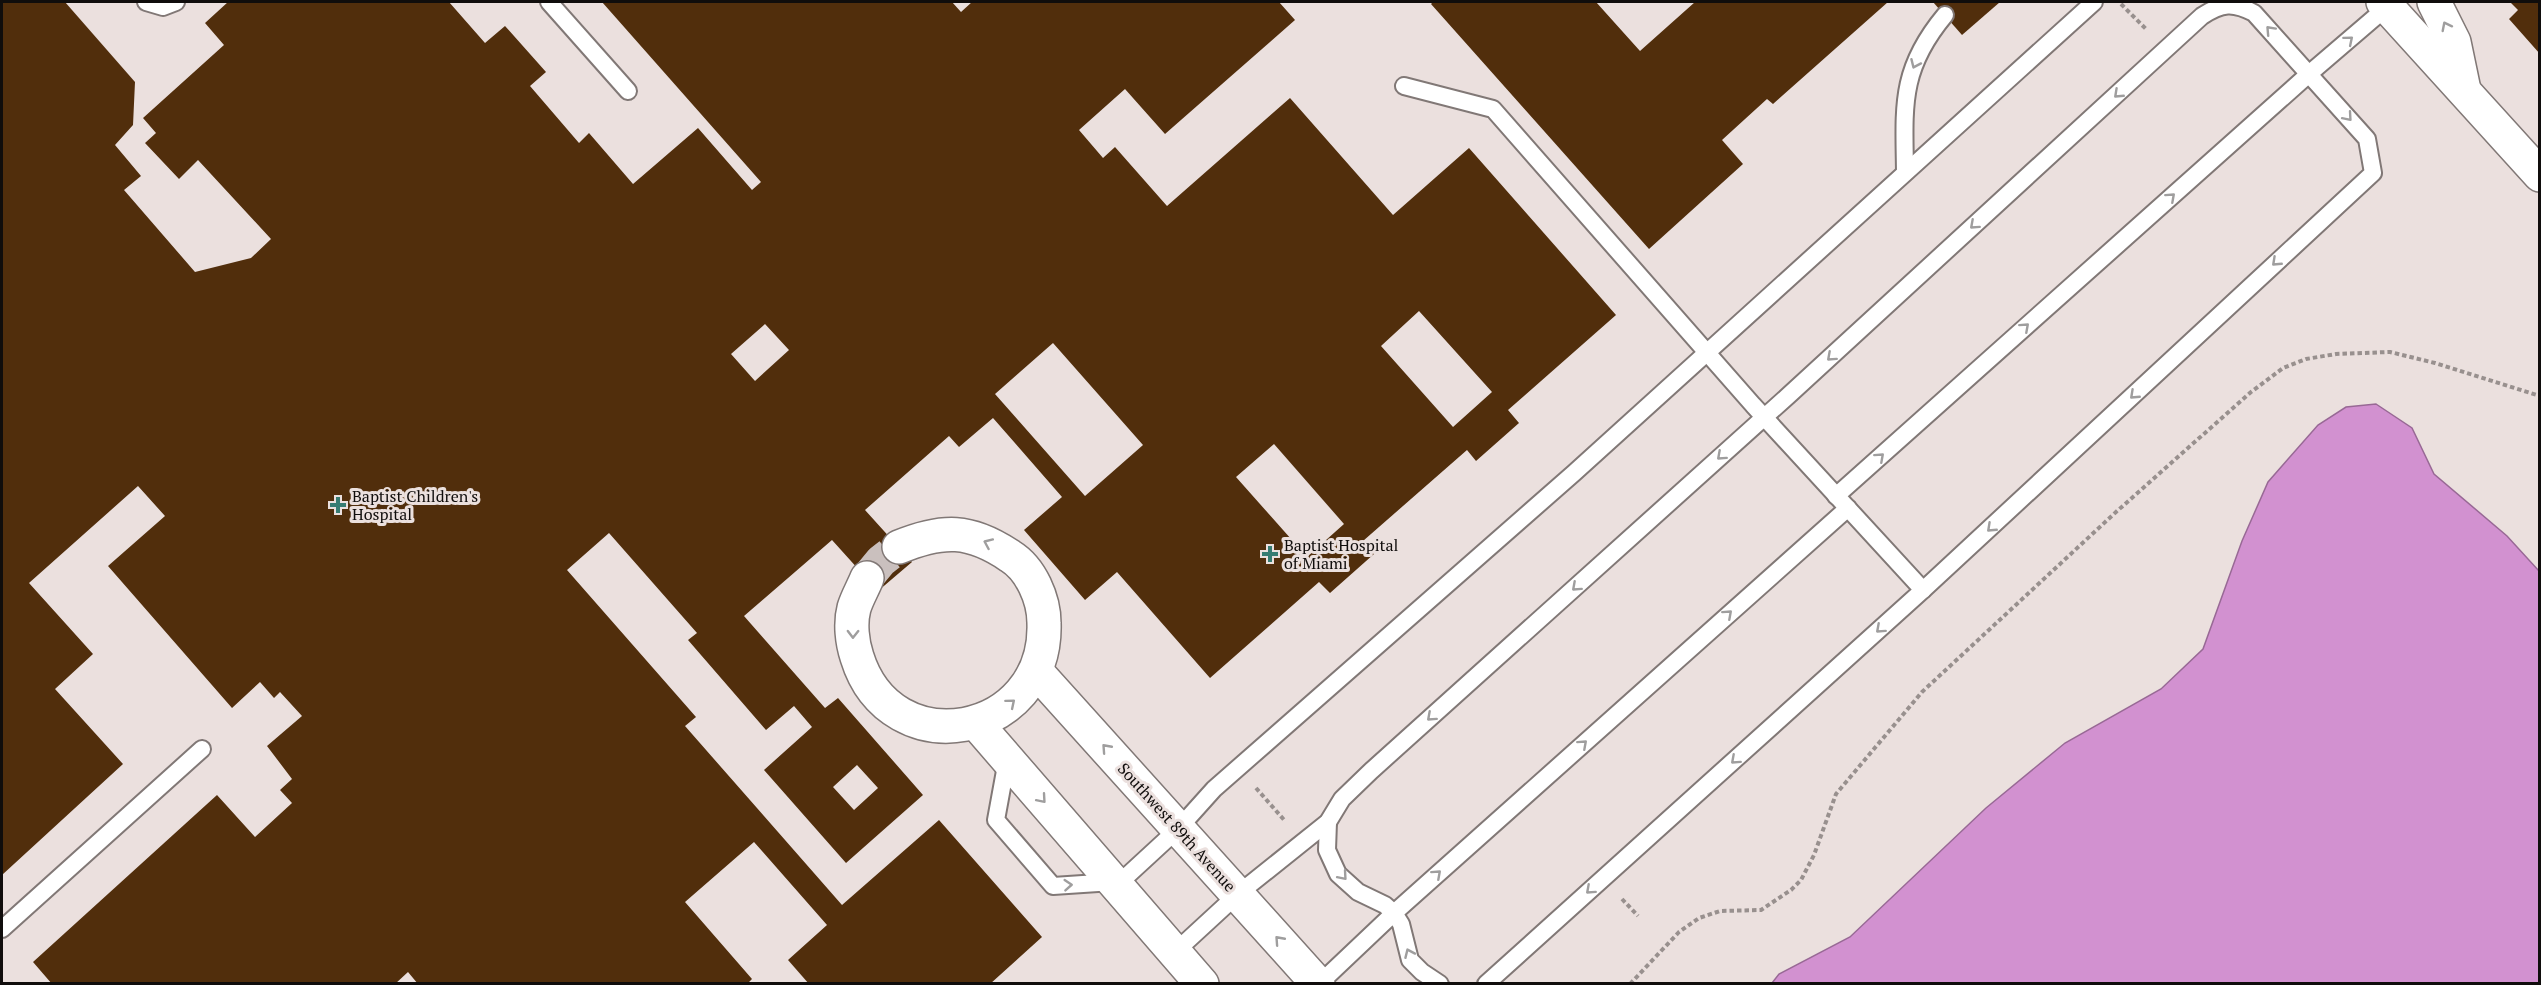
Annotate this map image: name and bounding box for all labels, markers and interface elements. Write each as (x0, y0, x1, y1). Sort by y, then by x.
one-way arrow (2442, 21, 2453, 32)
one-way arrow (2266, 26, 2277, 37)
one-way arrow (2342, 37, 2353, 48)
one-way arrow (1910, 58, 1922, 69)
one-way arrow (2114, 86, 2125, 97)
one-way arrow (2341, 110, 2352, 121)
one-way arrow (2164, 193, 2175, 204)
one-way arrow (1971, 218, 1981, 229)
one-way arrow (2273, 255, 2284, 266)
one-way arrow (2018, 323, 2029, 334)
one-way arrow (1827, 350, 1837, 361)
one-way arrow (2130, 388, 2140, 399)
one-way arrow (1717, 449, 1728, 460)
one-way arrow (1873, 453, 1883, 464)
place label: Baptist Children's Hospital (352, 485, 478, 525)
marker: Baptist Children's Hospital (329, 496, 347, 514)
one-way arrow (1987, 521, 1997, 532)
place label: Baptist Hospital of Miami (1284, 534, 1399, 574)
one-way arrow (983, 538, 994, 550)
marker: Baptist Hospital of Miami (1261, 545, 1279, 563)
one-way arrow (1572, 580, 1583, 591)
one-way arrow (1721, 610, 1732, 621)
one-way arrow (1876, 622, 1887, 633)
one-way arrow (847, 630, 859, 639)
one-way arrow (1004, 699, 1015, 710)
one-way arrow (1427, 710, 1438, 721)
one-way arrow (1576, 740, 1587, 751)
one-way arrow (1102, 744, 1113, 755)
one-way arrow (1731, 753, 1742, 764)
street label: Southwest 89th Avenue (1113, 758, 1241, 896)
one-way arrow (1034, 792, 1045, 803)
one-way arrow (1335, 869, 1346, 880)
one-way arrow (1430, 870, 1441, 881)
one-way arrow (1064, 879, 1073, 892)
one-way arrow (1586, 883, 1596, 894)
one-way arrow (1275, 936, 1286, 947)
one-way arrow (1405, 949, 1417, 960)

